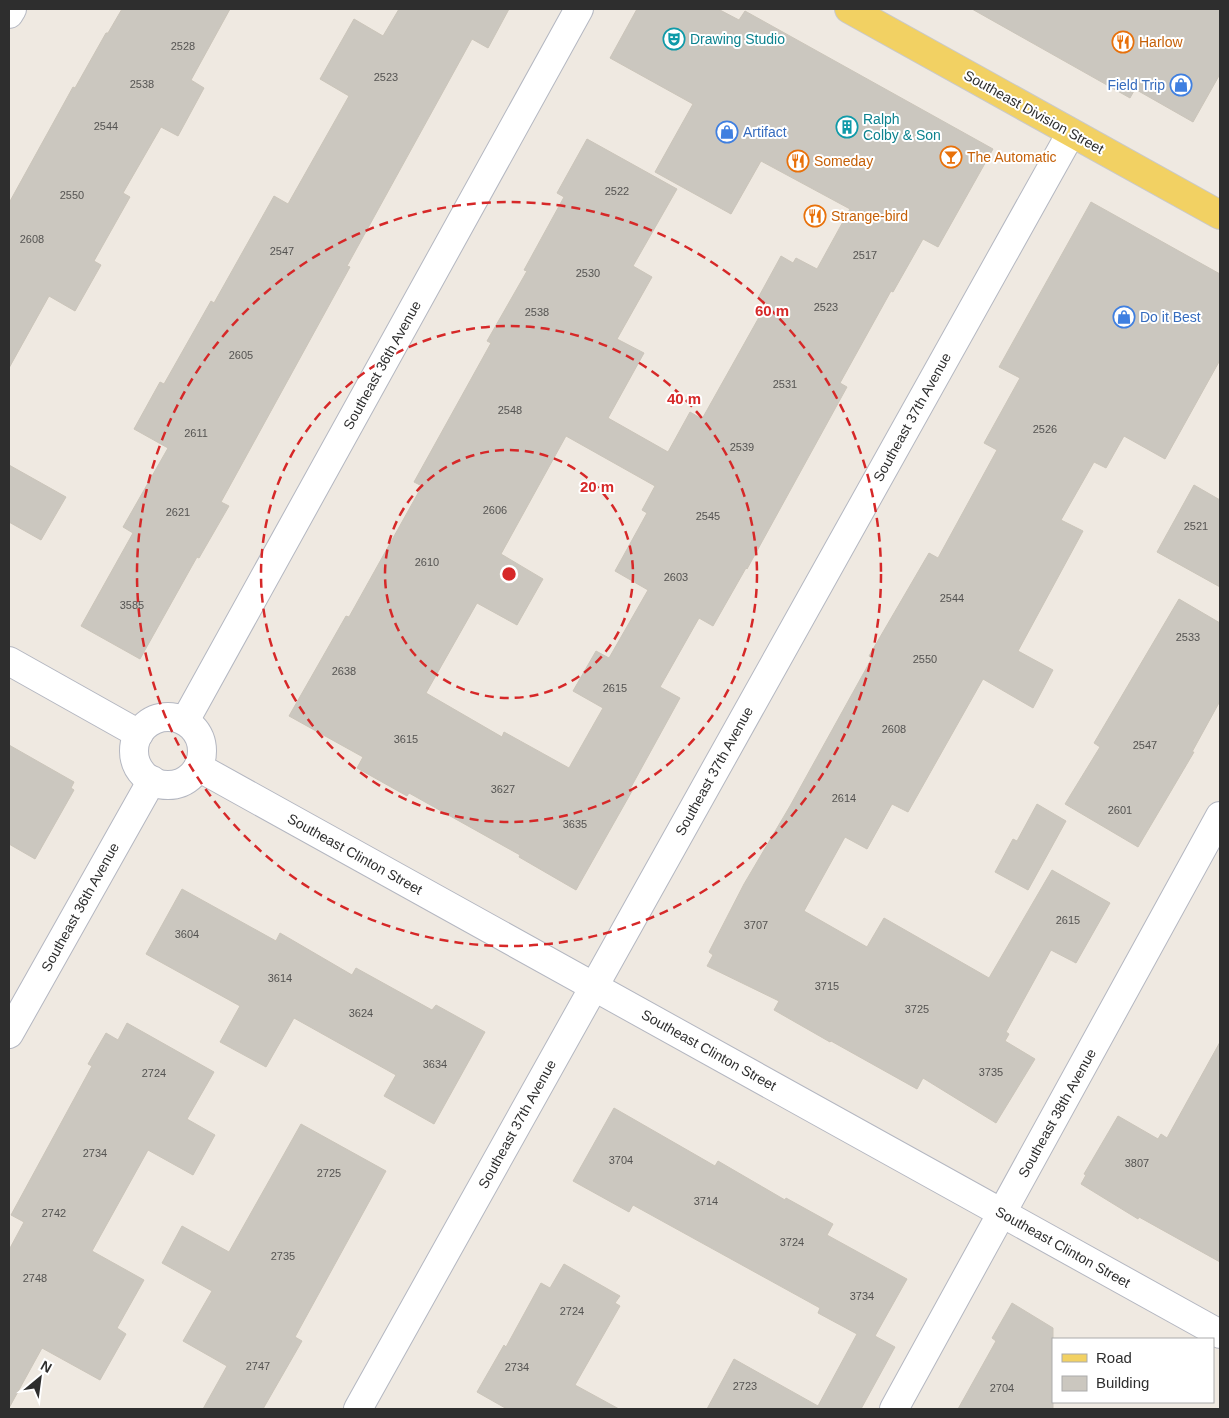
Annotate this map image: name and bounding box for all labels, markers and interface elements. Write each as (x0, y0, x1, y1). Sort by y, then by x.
theatre icon: Drawing Studio (662, 27, 686, 51)
restaurant icon: Harlow (1111, 30, 1135, 54)
place label: Drawing Studio (690, 31, 785, 47)
place label: Harlow (1139, 34, 1183, 50)
house number: 2528 (171, 40, 195, 52)
street label: Southeast Division Street (961, 67, 1107, 157)
house number: 2523 (374, 71, 398, 83)
shop icon: Field Trip (1169, 73, 1193, 97)
place label: Field Trip (1107, 77, 1165, 93)
house number: 2538 (130, 78, 154, 90)
place label: Ralph Colby & Son (863, 111, 941, 143)
building icon: Ralph Colby & Son (835, 115, 859, 139)
house number: 2544 (94, 120, 118, 132)
shop icon: Artifact (715, 120, 739, 144)
place label: Artifact (743, 124, 787, 140)
bar icon: The Automatic (939, 145, 963, 169)
restaurant icon: Someday (786, 149, 810, 173)
place label: The Automatic (967, 149, 1057, 165)
place label: Someday (814, 153, 873, 169)
house number: 2522 (605, 185, 629, 197)
house number: 2550 (60, 189, 84, 201)
restaurant icon: Strange-bird (803, 204, 827, 228)
place label: Strange-bird (831, 208, 908, 224)
house number: 2608 (20, 233, 44, 245)
house number: 2547 (270, 245, 294, 257)
house number: 2517 (853, 249, 877, 261)
house number: 2530 (576, 267, 600, 279)
street label: Southeast 36th Avenue (340, 298, 424, 432)
house number: 2523 (814, 301, 838, 313)
text: 60 m (755, 302, 789, 319)
shop icon: Do it Best (1112, 305, 1136, 329)
house number: 2538 (525, 306, 549, 318)
place label: Do it Best (1140, 309, 1201, 325)
house number: 2605 (229, 349, 253, 361)
street label: Southeast 37th Avenue (870, 350, 954, 484)
house number: 2531 (773, 378, 797, 390)
text: 40 m (667, 390, 701, 407)
house number: 2548 (498, 404, 522, 416)
house number: 2526 (1033, 423, 1057, 435)
house number: 2611 (184, 427, 208, 439)
house number: 2539 (730, 441, 754, 453)
text: 20 m (580, 478, 614, 495)
house number: 2606 (483, 504, 507, 516)
house number: 2621 (166, 506, 190, 518)
house number: 2545 (696, 510, 720, 522)
house number: 2521 (1184, 520, 1208, 532)
house number: 2610 (415, 556, 439, 568)
centre of rings (500, 565, 518, 583)
house number: 2603 (664, 571, 688, 583)
house number: 2544 (940, 592, 964, 604)
house number: 3585 (120, 599, 144, 611)
house number: 2533 (1176, 631, 1200, 643)
house number: 2550 (913, 653, 937, 665)
house number: 2638 (332, 665, 356, 677)
house number: 2615 (603, 682, 627, 694)
street label: Southeast 37th Avenue (672, 704, 756, 838)
house number: 2608 (882, 723, 906, 735)
house number: 3615 (394, 733, 418, 745)
house number: 2547 (1133, 739, 1157, 751)
house number: 3627 (491, 783, 515, 795)
house number: 2614 (832, 792, 856, 804)
house number: 2601 (1108, 804, 1132, 816)
street label: Southeast Clinton Street (285, 810, 425, 898)
house number: 3635 (563, 818, 587, 830)
street label: Southeast 36th Avenue (38, 840, 122, 974)
house number: 2615 (1056, 914, 1080, 926)
house number: 3707 (744, 919, 768, 931)
house number: 3604 (175, 928, 199, 940)
house number: 3614 (268, 972, 292, 984)
house number: 3715 (815, 980, 839, 992)
house number: 3725 (905, 1003, 929, 1015)
street label: Southeast Clinton Street (639, 1006, 779, 1094)
house number: 3624 (349, 1007, 373, 1019)
street label: Southeast 38th Avenue (1015, 1046, 1099, 1180)
street label: Southeast 37th Avenue (475, 1057, 559, 1191)
house number: 3634 (423, 1058, 447, 1070)
house number: 3735 (979, 1066, 1003, 1078)
house number: 2724 (142, 1067, 166, 1079)
house number: 2734 (83, 1147, 107, 1159)
house number: 3704 (609, 1154, 633, 1166)
house number: 3807 (1125, 1157, 1149, 1169)
house number: 2725 (317, 1167, 341, 1179)
house number: 3714 (694, 1195, 718, 1207)
street label: Southeast Clinton Street (993, 1203, 1133, 1291)
house number: 2742 (42, 1207, 66, 1219)
house number: 3724 (780, 1236, 804, 1248)
house number: 2735 (271, 1250, 295, 1262)
house number: 2748 (23, 1272, 47, 1284)
house number: 3734 (850, 1290, 874, 1302)
house number: 2724 (560, 1305, 584, 1317)
legend (1052, 1338, 1214, 1403)
text: Road (1096, 1349, 1132, 1366)
north arrow (15, 1353, 65, 1403)
text: N (38, 1357, 55, 1376)
house number: 2747 (246, 1360, 270, 1372)
house number: 2734 (505, 1361, 529, 1373)
text: Building (1096, 1374, 1149, 1391)
house number: 2723 (733, 1380, 757, 1392)
house number: 2704 (990, 1382, 1014, 1394)

